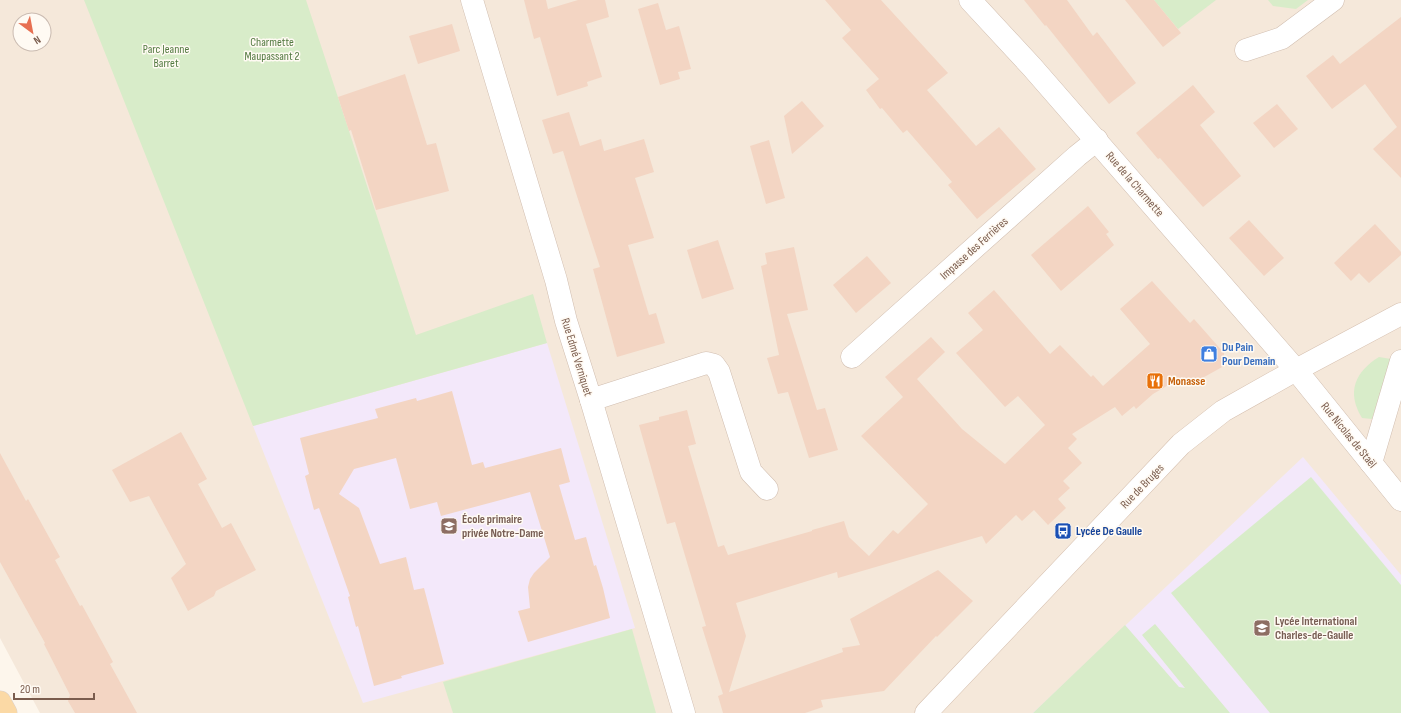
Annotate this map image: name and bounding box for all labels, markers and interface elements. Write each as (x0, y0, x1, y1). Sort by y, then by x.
north arrow (12, 12, 52, 52)
text: N (31, 33, 43, 47)
park label: Charmette Maupassant 2 (244, 35, 300, 64)
park label: Parc Jeanne Barret (143, 42, 189, 71)
street label: Rue de la Charmette (1102, 149, 1167, 220)
street label: Impasse des Ferrières (937, 214, 1011, 283)
street label: Rue Edmé Verniquet (558, 316, 596, 398)
place label: Du Pain Pour Demain (1222, 340, 1275, 369)
shop icon: Du Pain Pour Demain (1199, 344, 1219, 364)
restaurant icon: Monasse (1145, 371, 1165, 391)
place label: Monasse (1168, 374, 1205, 389)
street label: Rue Nicolas de Staël (1317, 399, 1380, 471)
street label: Rue de Bruges (1117, 461, 1167, 512)
place label: École primaire privée Notre-Dame (462, 512, 543, 541)
school or university icon: École primaire privée Notre-Dame (439, 516, 459, 536)
bus stop icon: Lycée De Gaulle (1053, 521, 1073, 541)
place label: Lycée De Gaulle (1076, 524, 1142, 539)
place label: Lycée International Charles-de-Gaulle (1275, 614, 1357, 643)
school or university icon: Lycée International Charles-de-Gaulle (1252, 618, 1272, 638)
scale bar (14, 675, 94, 701)
text: 20 m (20, 682, 40, 697)

